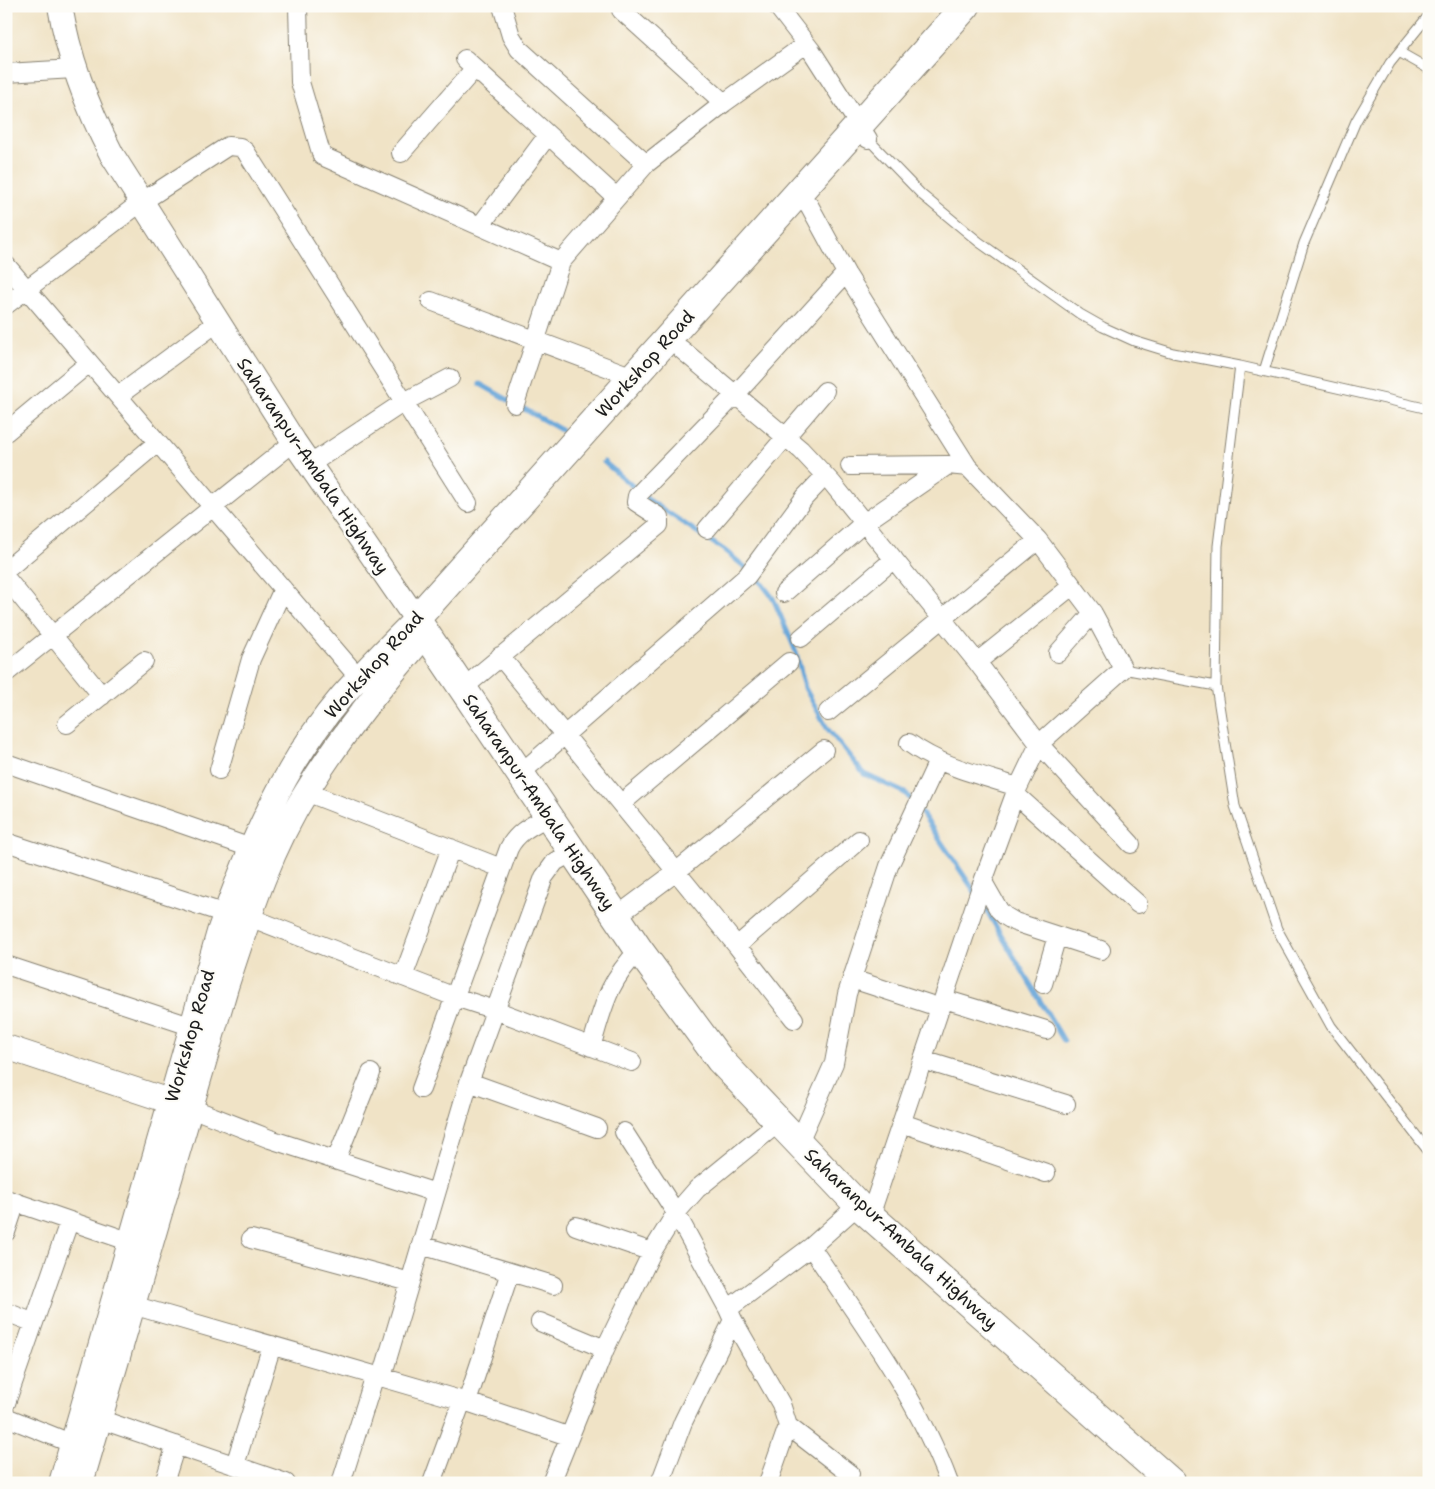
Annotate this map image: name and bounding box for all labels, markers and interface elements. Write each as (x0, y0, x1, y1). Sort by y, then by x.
street label: Workshop Road (590, 305, 700, 423)
street label: Saharanpur-Ambala Highway (231, 353, 395, 579)
street label: Workshop Road (319, 606, 429, 724)
street label: Saharanpur-Ambala Highway (457, 689, 621, 915)
street label: Workshop Road (160, 967, 220, 1105)
street label: Saharanpur-Ambala Highway (799, 1143, 1003, 1335)

